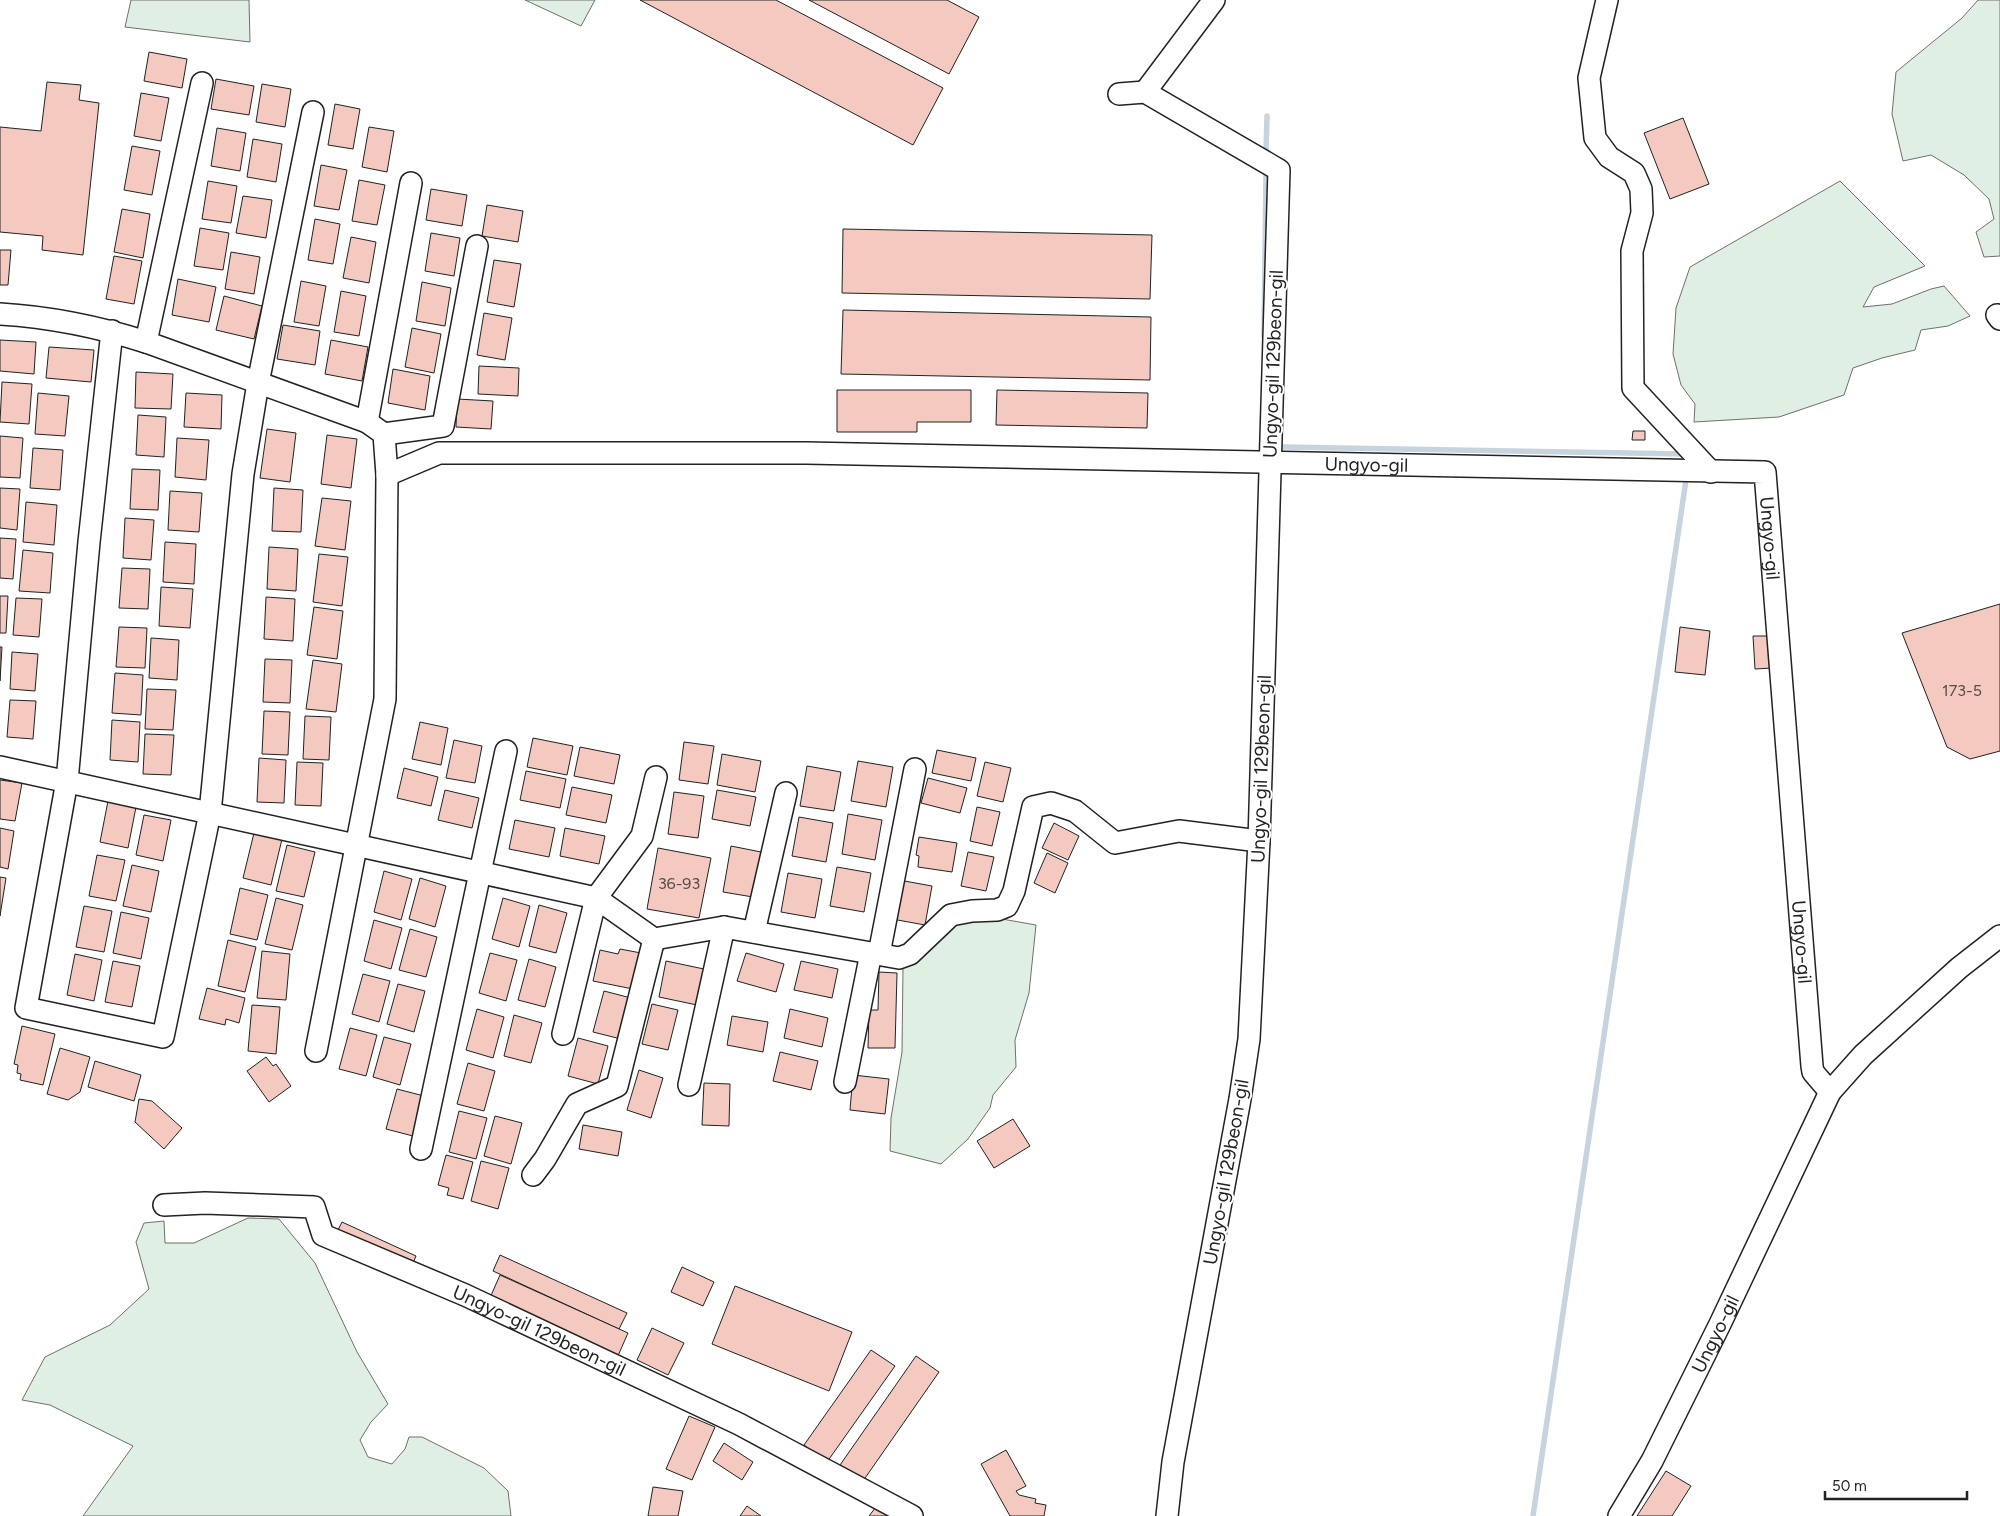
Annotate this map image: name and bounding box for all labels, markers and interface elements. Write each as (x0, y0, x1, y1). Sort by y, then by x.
street label: Ungyo-gil 129beon-gil (1258, 269, 1288, 459)
street label: Ungyo-gil (1324, 452, 1409, 476)
street label: Ungyo-gil (1755, 496, 1785, 581)
street label: Ungyo-gil 129beon-gil (1246, 674, 1276, 864)
house number: 173-5 (1942, 681, 1982, 700)
house number: 36-93 (658, 874, 700, 893)
street label: Ungyo-gil (1787, 899, 1817, 985)
street label: Ungyo-gil 129beon-gil (1198, 1077, 1254, 1267)
street label: Ungyo-gil 129beon-gil (450, 1280, 630, 1381)
street label: Ungyo-gil (1686, 1291, 1744, 1377)
scale bar (1825, 1468, 1968, 1500)
text: 50 m (1832, 1477, 1867, 1495)

